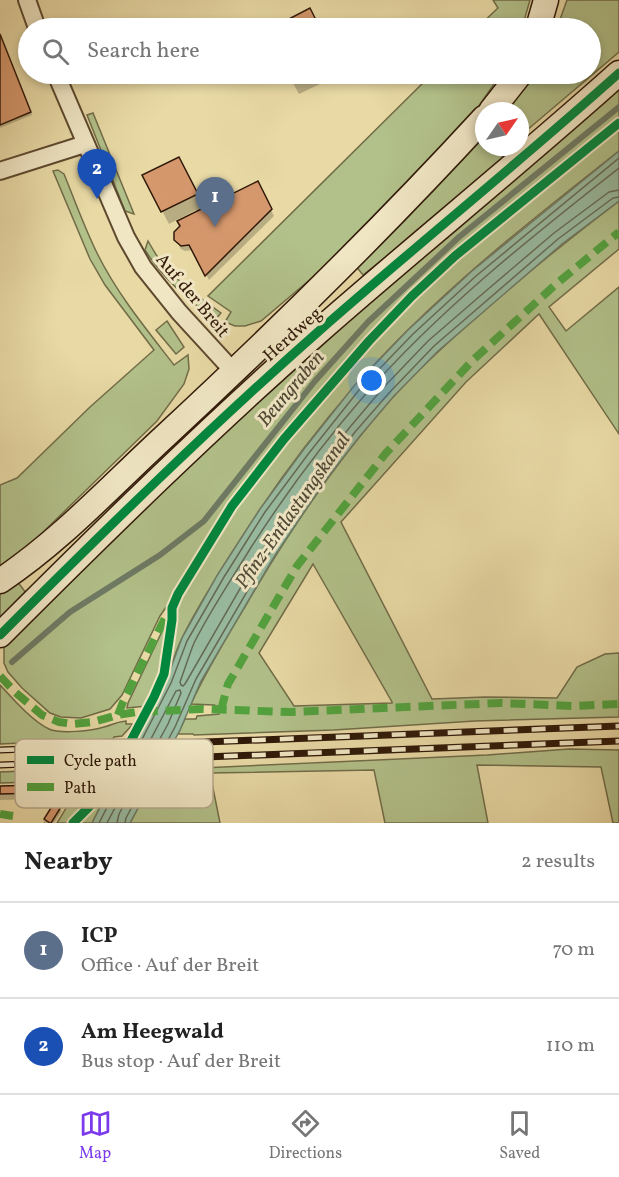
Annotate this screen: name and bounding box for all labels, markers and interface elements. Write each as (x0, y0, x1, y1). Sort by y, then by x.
search box (18, 18, 601, 84)
icon: search (39, 35, 72, 68)
text: Search here (87, 36, 200, 67)
north arrow (475, 102, 529, 156)
pin: 2 (78, 150, 116, 199)
pin: 1 (196, 178, 234, 227)
street label: Auf der Breit (149, 249, 234, 343)
street label: Herdweg (258, 302, 328, 368)
water label: Beungraben (251, 345, 332, 433)
your location (357, 366, 386, 395)
water label: Pfinz-Entlastungskanal (229, 427, 358, 595)
legend (15, 739, 213, 808)
text: Cycle path (64, 751, 137, 773)
text: Path (64, 778, 96, 800)
text: Nearby (24, 844, 113, 880)
text: 2 results (521, 848, 595, 876)
text: ICP (81, 921, 118, 952)
text: 1 (39, 936, 48, 964)
text: 70 m (552, 936, 595, 964)
text: Office · Auf der Breit (81, 952, 259, 980)
text: Am Heegwald (81, 1017, 224, 1048)
text: 2 (38, 1032, 49, 1060)
text: 110 m (546, 1032, 595, 1060)
text: Bus stop · Auf der Breit (81, 1048, 281, 1076)
tab: Map (79, 1107, 112, 1165)
tab: Directions (269, 1107, 342, 1165)
tab: Saved (499, 1107, 540, 1165)

